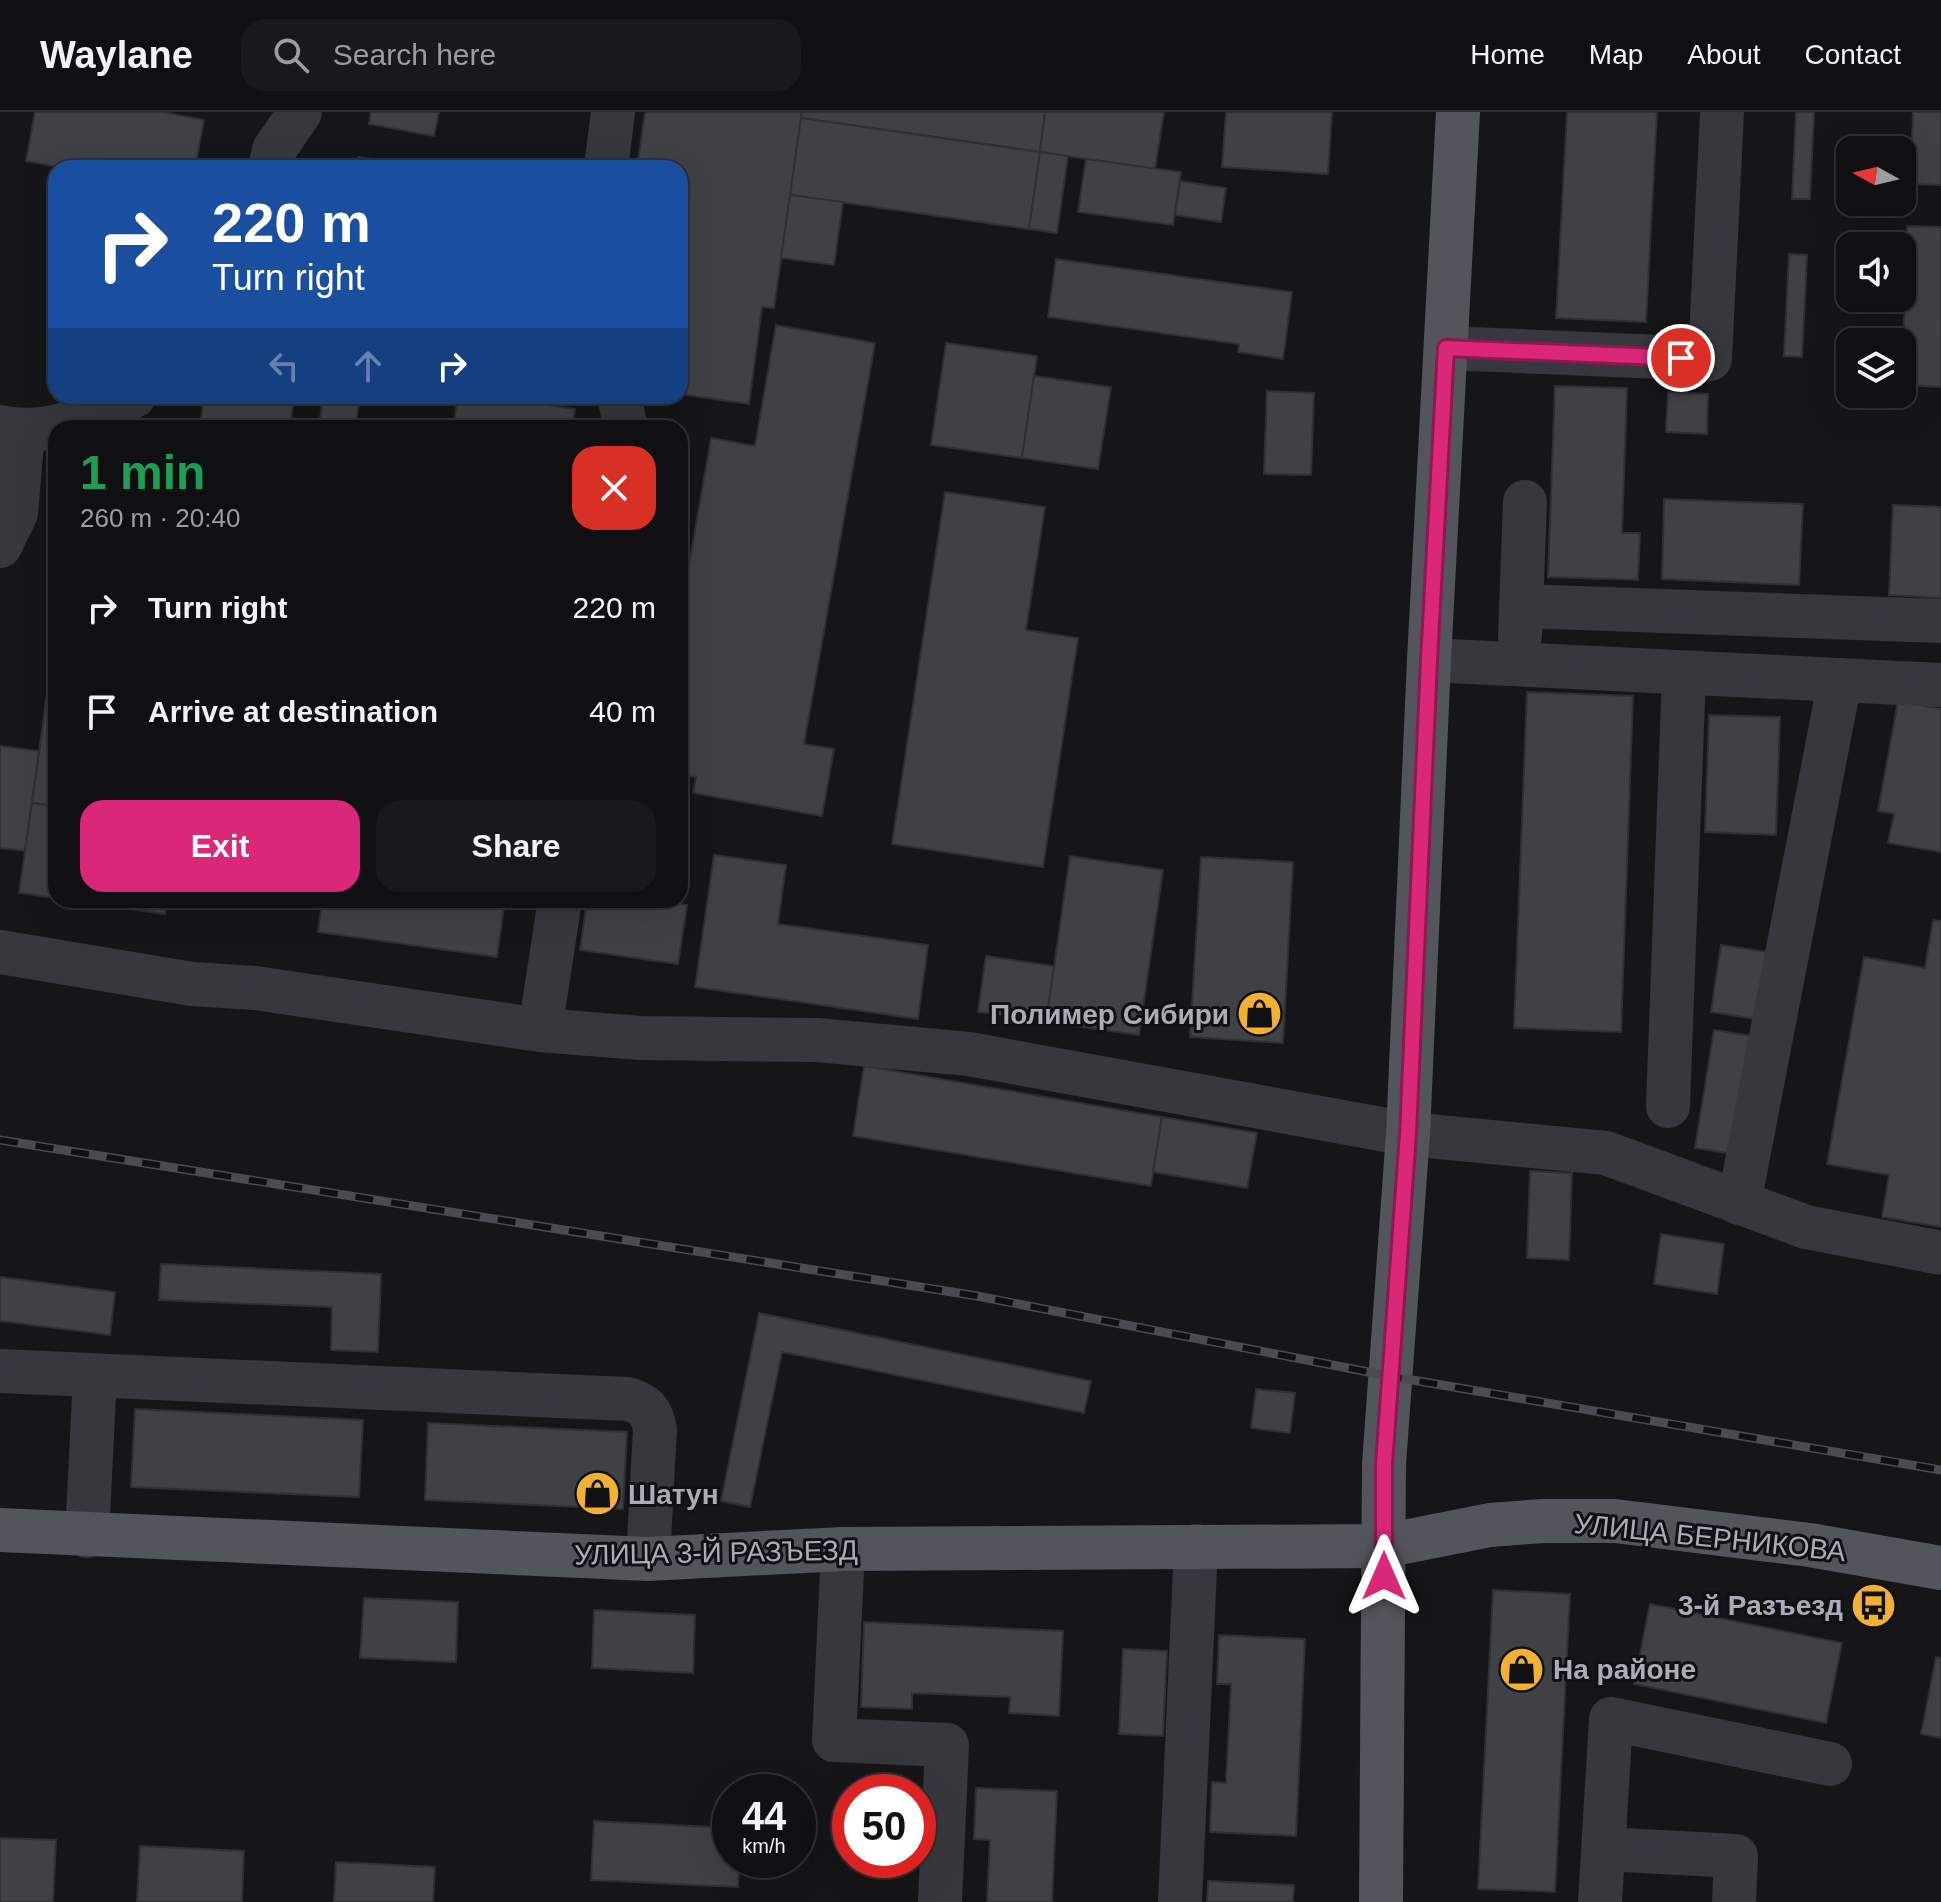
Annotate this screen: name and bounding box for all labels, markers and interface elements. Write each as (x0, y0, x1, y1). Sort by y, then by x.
search box (241, 19, 801, 91)
icon: search (269, 33, 313, 77)
text: Waylane (40, 34, 193, 76)
text: Search here (333, 38, 496, 71)
text: Home (1470, 39, 1545, 70)
text: Map (1589, 39, 1643, 70)
text: About (1687, 39, 1761, 70)
text: Contact (1805, 39, 1901, 70)
north arrow (1836, 136, 1916, 216)
map controls (1836, 136, 1916, 408)
text: 220 m (212, 191, 371, 254)
icon: right (80, 192, 184, 296)
button: sound (1836, 232, 1916, 312)
text: Turn right (212, 257, 365, 298)
pin (1647, 324, 1715, 392)
button: layers (1836, 328, 1916, 408)
icon: arrive (1659, 336, 1703, 380)
icon: left (262, 344, 306, 388)
icon: ahead (346, 344, 390, 388)
icon: right (430, 344, 474, 388)
text: 1 min (80, 446, 205, 499)
button: close (572, 446, 656, 530)
text: 260 m · 20:40 (80, 503, 240, 533)
icon: right (80, 586, 124, 630)
text: Turn right (148, 591, 287, 624)
text: 220 m (573, 591, 656, 624)
icon: arrive (80, 690, 124, 734)
text: Arrive at destination (148, 695, 438, 728)
text: 40 m (589, 695, 656, 728)
button: Exit (80, 800, 360, 892)
button: Share (376, 800, 656, 892)
shop icon: Полимер Сибири (1236, 990, 1284, 1038)
place label: Полимер Сибири (990, 999, 1229, 1030)
shop icon: Шатун (573, 1470, 621, 1518)
place label: Шатун (628, 1479, 719, 1510)
street label: УЛИЦА БЕРНИКОВА (1573, 1508, 1848, 1567)
position arrow (1342, 1534, 1426, 1618)
street label: УЛИЦА 3-Й РАЗЪЕЗД (574, 1535, 858, 1570)
bus stop icon: 3-й Разъезд (1850, 1581, 1898, 1629)
place label: 3-й Разъезд (1678, 1590, 1843, 1621)
shop icon: На районе (1498, 1645, 1546, 1693)
place label: На районе (1553, 1654, 1696, 1685)
speed limit sign: 50 (832, 1774, 936, 1878)
text: 44 (742, 1794, 786, 1838)
text: km/h (742, 1835, 786, 1857)

